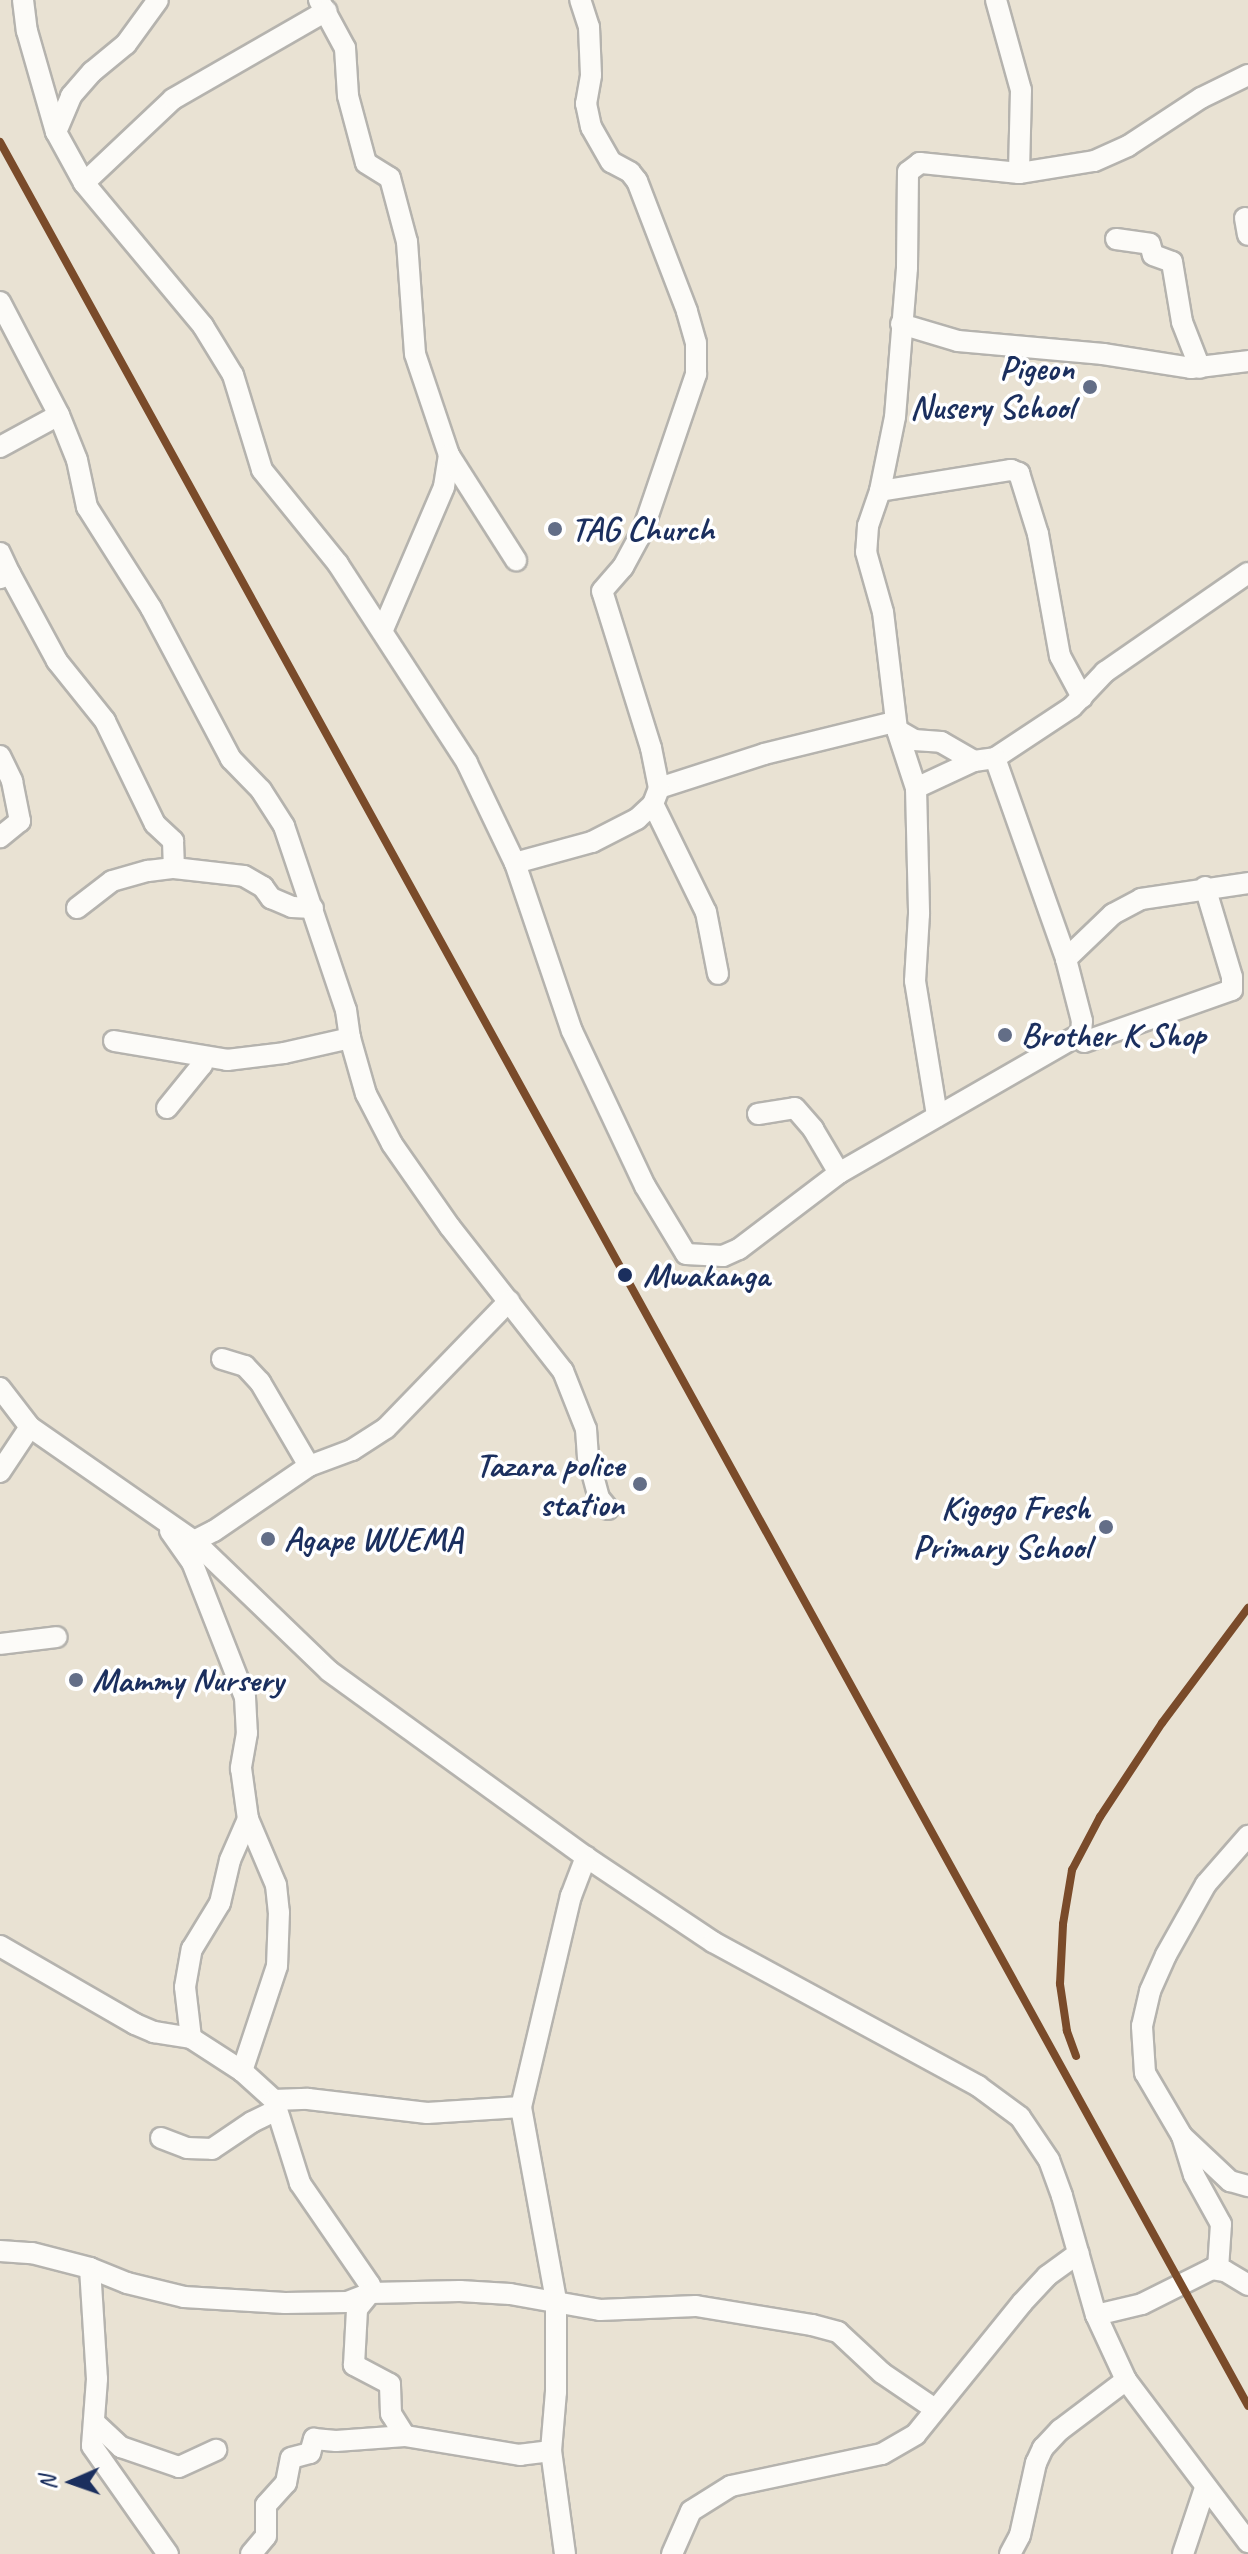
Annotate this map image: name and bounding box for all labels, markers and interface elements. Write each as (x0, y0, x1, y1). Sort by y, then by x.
place label: Pigeon Nusery School (910, 347, 1074, 426)
marker: Pigeon Nusery School (1081, 378, 1099, 396)
place label: TAG Church (571, 509, 714, 549)
marker: TAG Church (546, 520, 564, 538)
place label: Brother K Shop (1021, 1015, 1206, 1055)
marker: Brother K Shop (996, 1026, 1014, 1044)
place label: Mwakanga (643, 1255, 769, 1295)
marker: Mwakanga (614, 1264, 636, 1286)
place label: Tazara police station (475, 1444, 624, 1524)
marker: Tazara police station (631, 1475, 649, 1493)
place label: Kigogo Fresh Primary School (913, 1487, 1090, 1566)
marker: Kigogo Fresh Primary School (1097, 1518, 1115, 1536)
place label: Agape WUEMA (284, 1519, 463, 1559)
marker: Agape WUEMA (259, 1530, 277, 1548)
place label: Mammy Nursery (92, 1660, 285, 1700)
marker: Mammy Nursery (67, 1671, 85, 1689)
north arrow (32, 2442, 112, 2522)
text: N (34, 2476, 62, 2490)

